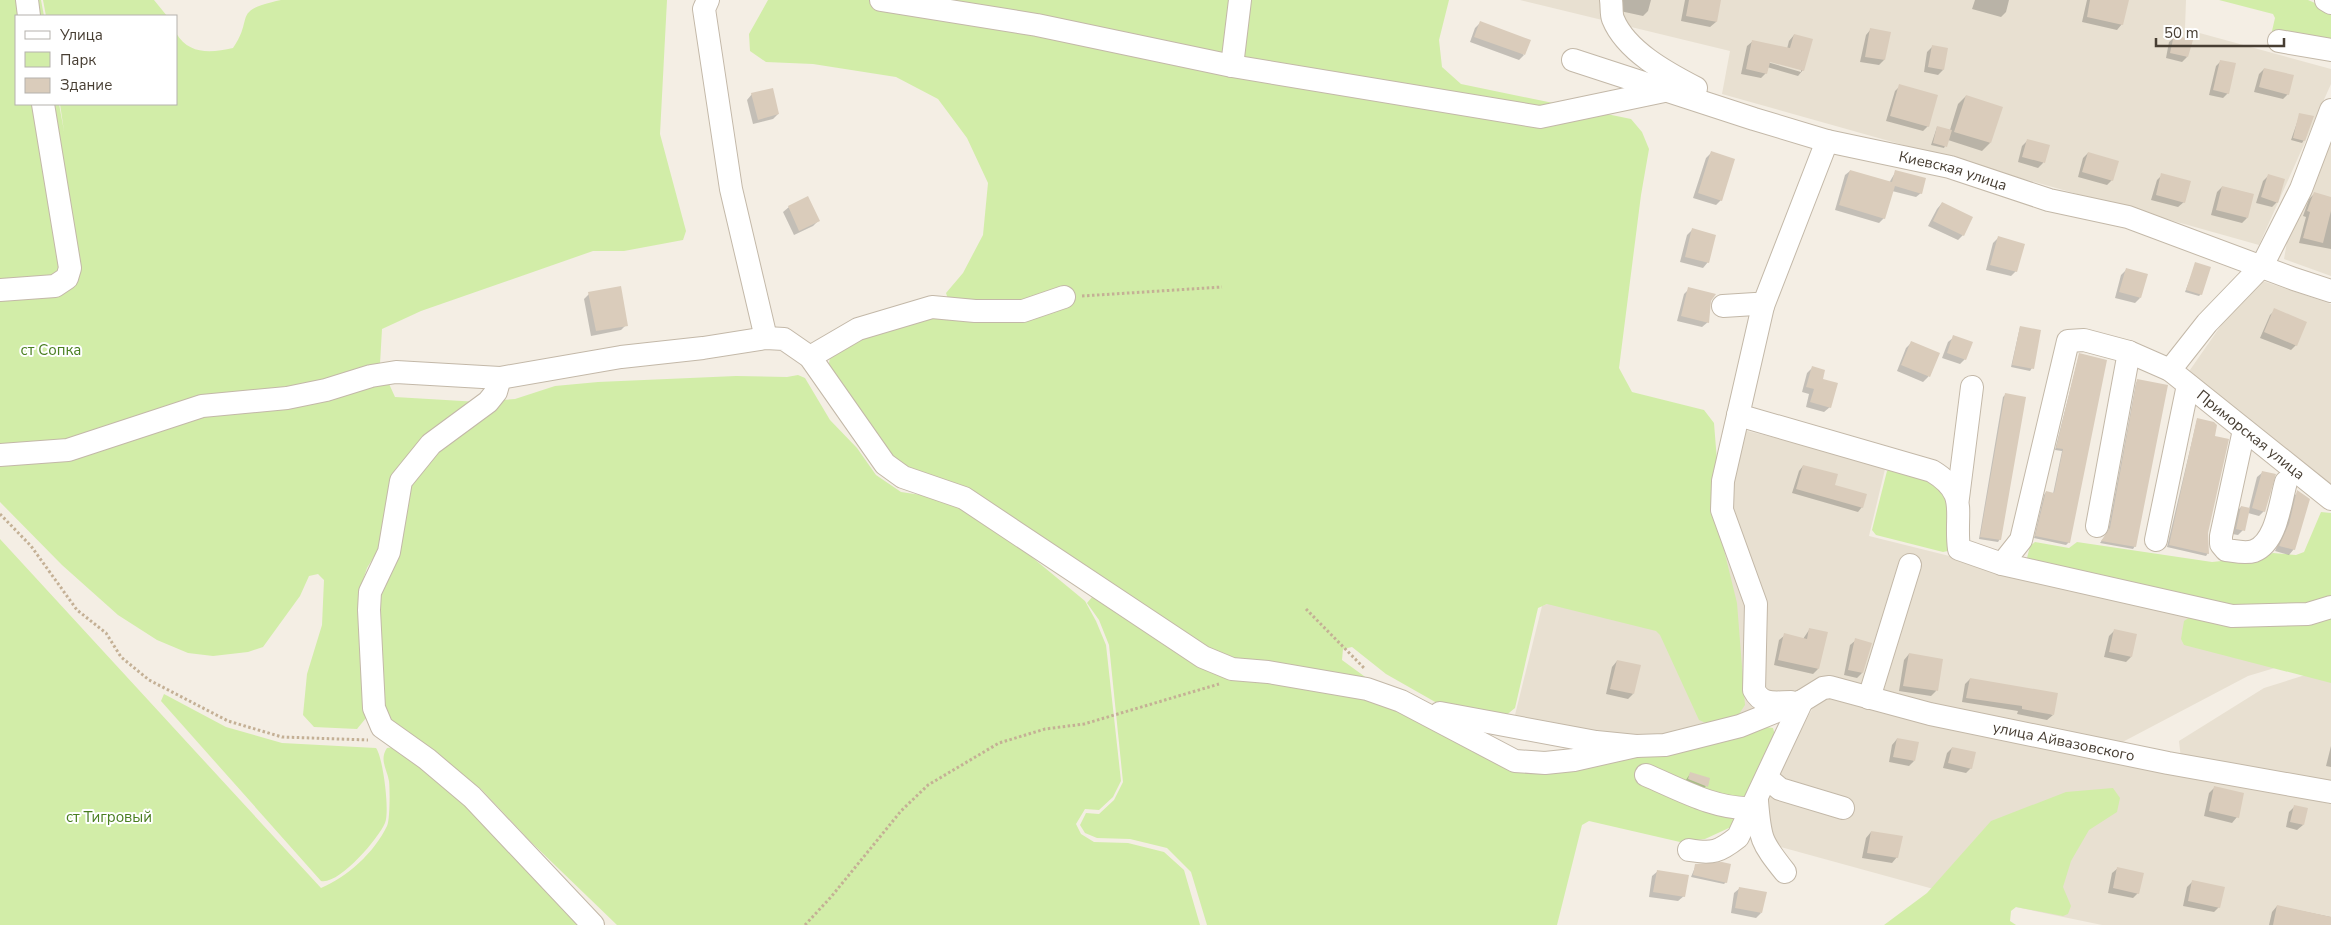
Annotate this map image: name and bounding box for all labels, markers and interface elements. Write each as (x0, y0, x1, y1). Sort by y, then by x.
legend (15, 15, 178, 105)
scale bar (2156, 15, 2284, 47)
text: 50 m (2164, 23, 2199, 43)
text: Улица (59, 25, 103, 45)
text: Парк (60, 50, 96, 70)
text: Здание (60, 75, 112, 95)
street label: Киевская улица (1897, 146, 2010, 195)
park label: ст Сопка (21, 340, 81, 360)
street label: Приморская улица (2193, 385, 2309, 484)
street label: улица Айвазовского (1991, 717, 2137, 766)
park label: ст Тигровый (66, 807, 152, 827)

